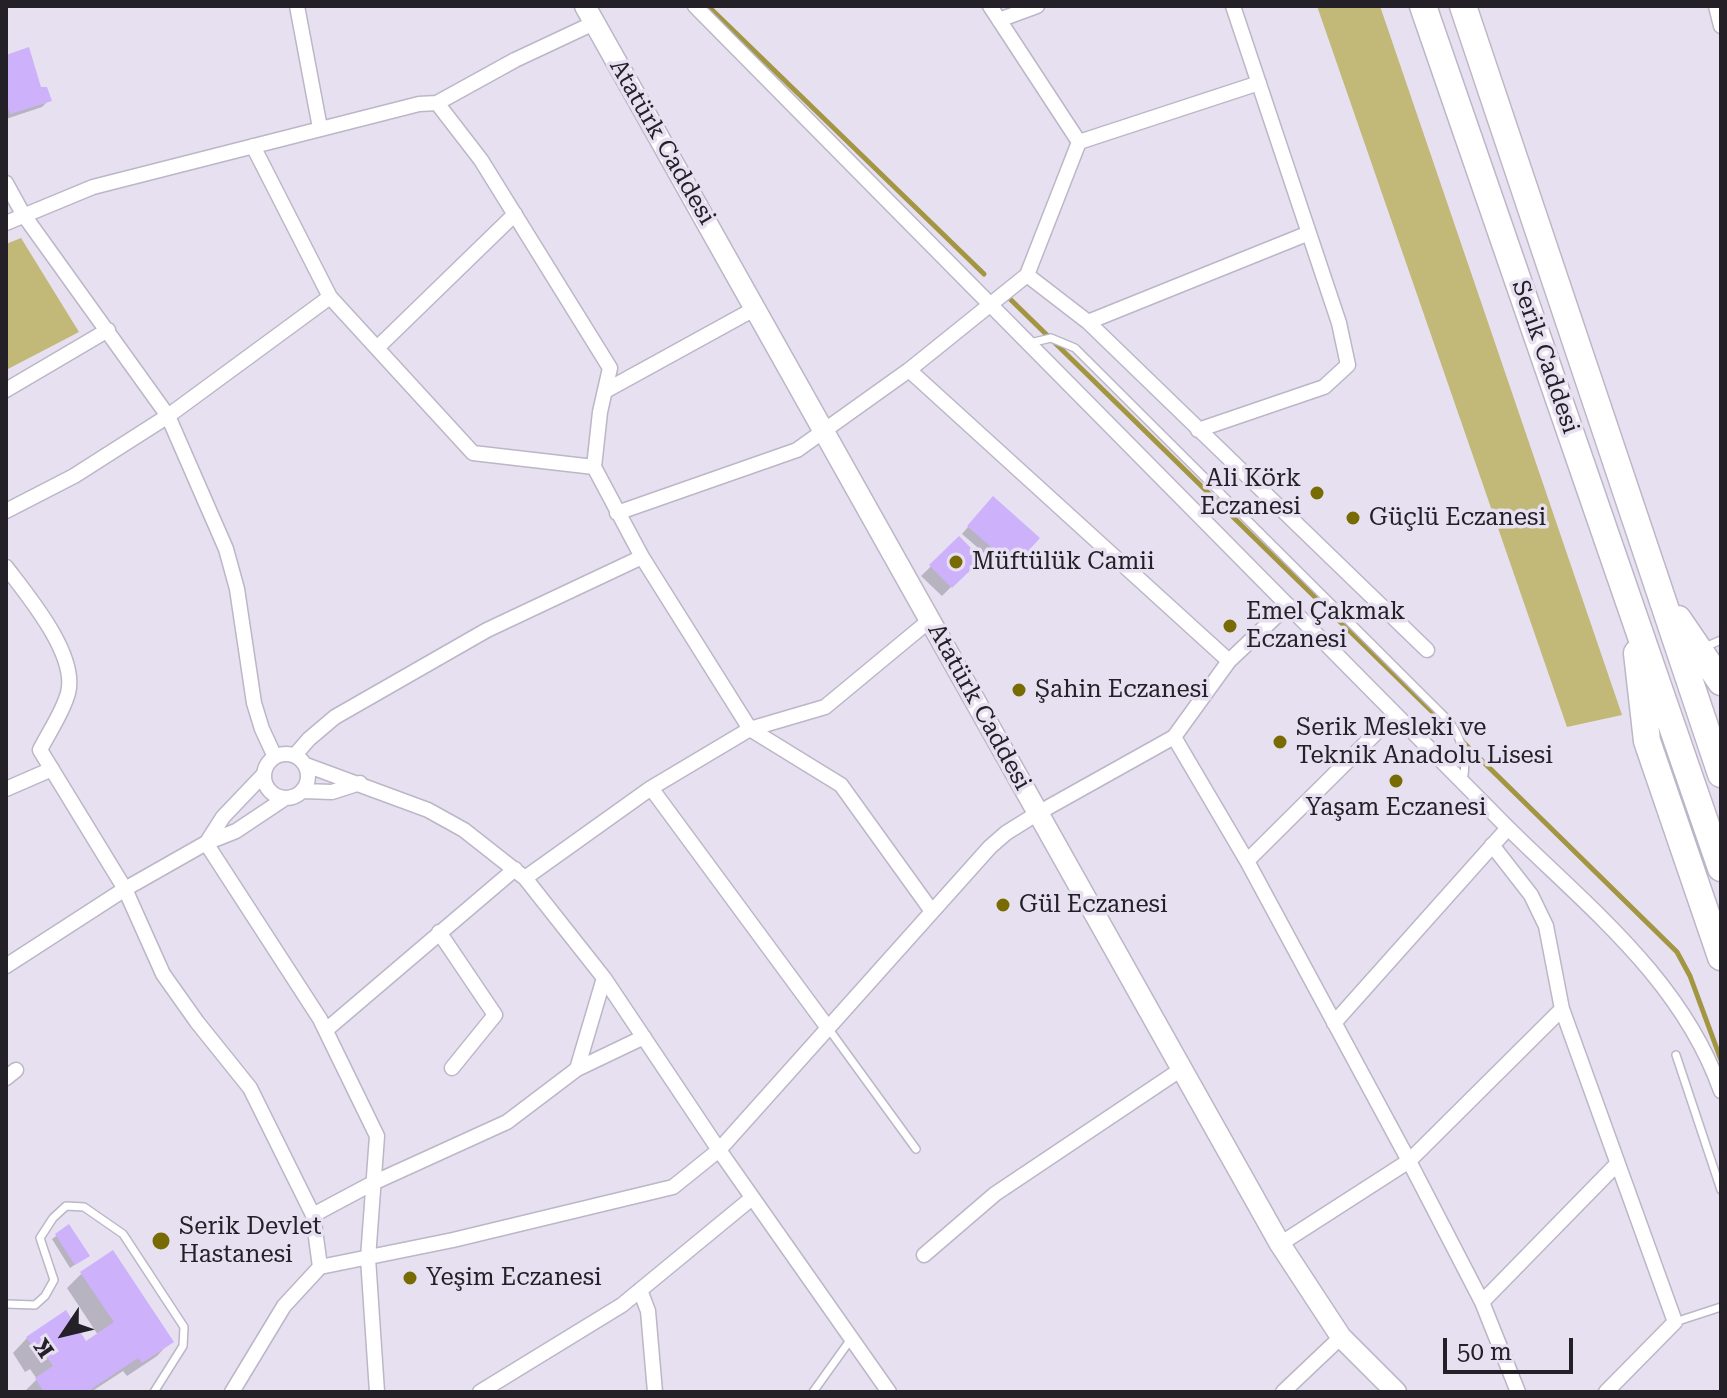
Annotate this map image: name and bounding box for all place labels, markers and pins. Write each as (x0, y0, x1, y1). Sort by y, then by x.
place label: Ali Körk Eczanesi (1200, 465, 1301, 521)
marker: Ali Körk Eczanesi (1308, 484, 1326, 502)
place label: Güçlü Eczanesi (1369, 504, 1546, 532)
marker: Güçlü Eczanesi (1344, 509, 1362, 527)
place label: Müftülük Camii (972, 548, 1155, 576)
marker: Müftülük Camii (947, 553, 965, 571)
place label: Emel Çakmak Eczanesi (1246, 598, 1405, 654)
marker: Emel Çakmak Eczanesi (1221, 617, 1239, 635)
place label: Şahin Eczanesi (1035, 676, 1209, 704)
marker: Şahin Eczanesi (1010, 681, 1028, 699)
place label: Serik Mesleki ve Teknik Anadolu Lisesi (1296, 714, 1553, 770)
marker: Serik Mesleki ve Teknik Anadolu Lisesi (1271, 733, 1289, 751)
marker: Yaşam Eczanesi (1387, 772, 1405, 790)
place label: Yaşam Eczanesi (1306, 794, 1486, 822)
place label: Gül Eczanesi (1019, 891, 1168, 919)
marker: Gül Eczanesi (994, 896, 1012, 914)
place label: Serik Devlet Hastanesi (179, 1213, 321, 1269)
marker: Serik Devlet Hastanesi (150, 1230, 172, 1252)
place label: Yeşim Eczanesi (426, 1264, 602, 1292)
marker: Yeşim Eczanesi (401, 1269, 419, 1287)

